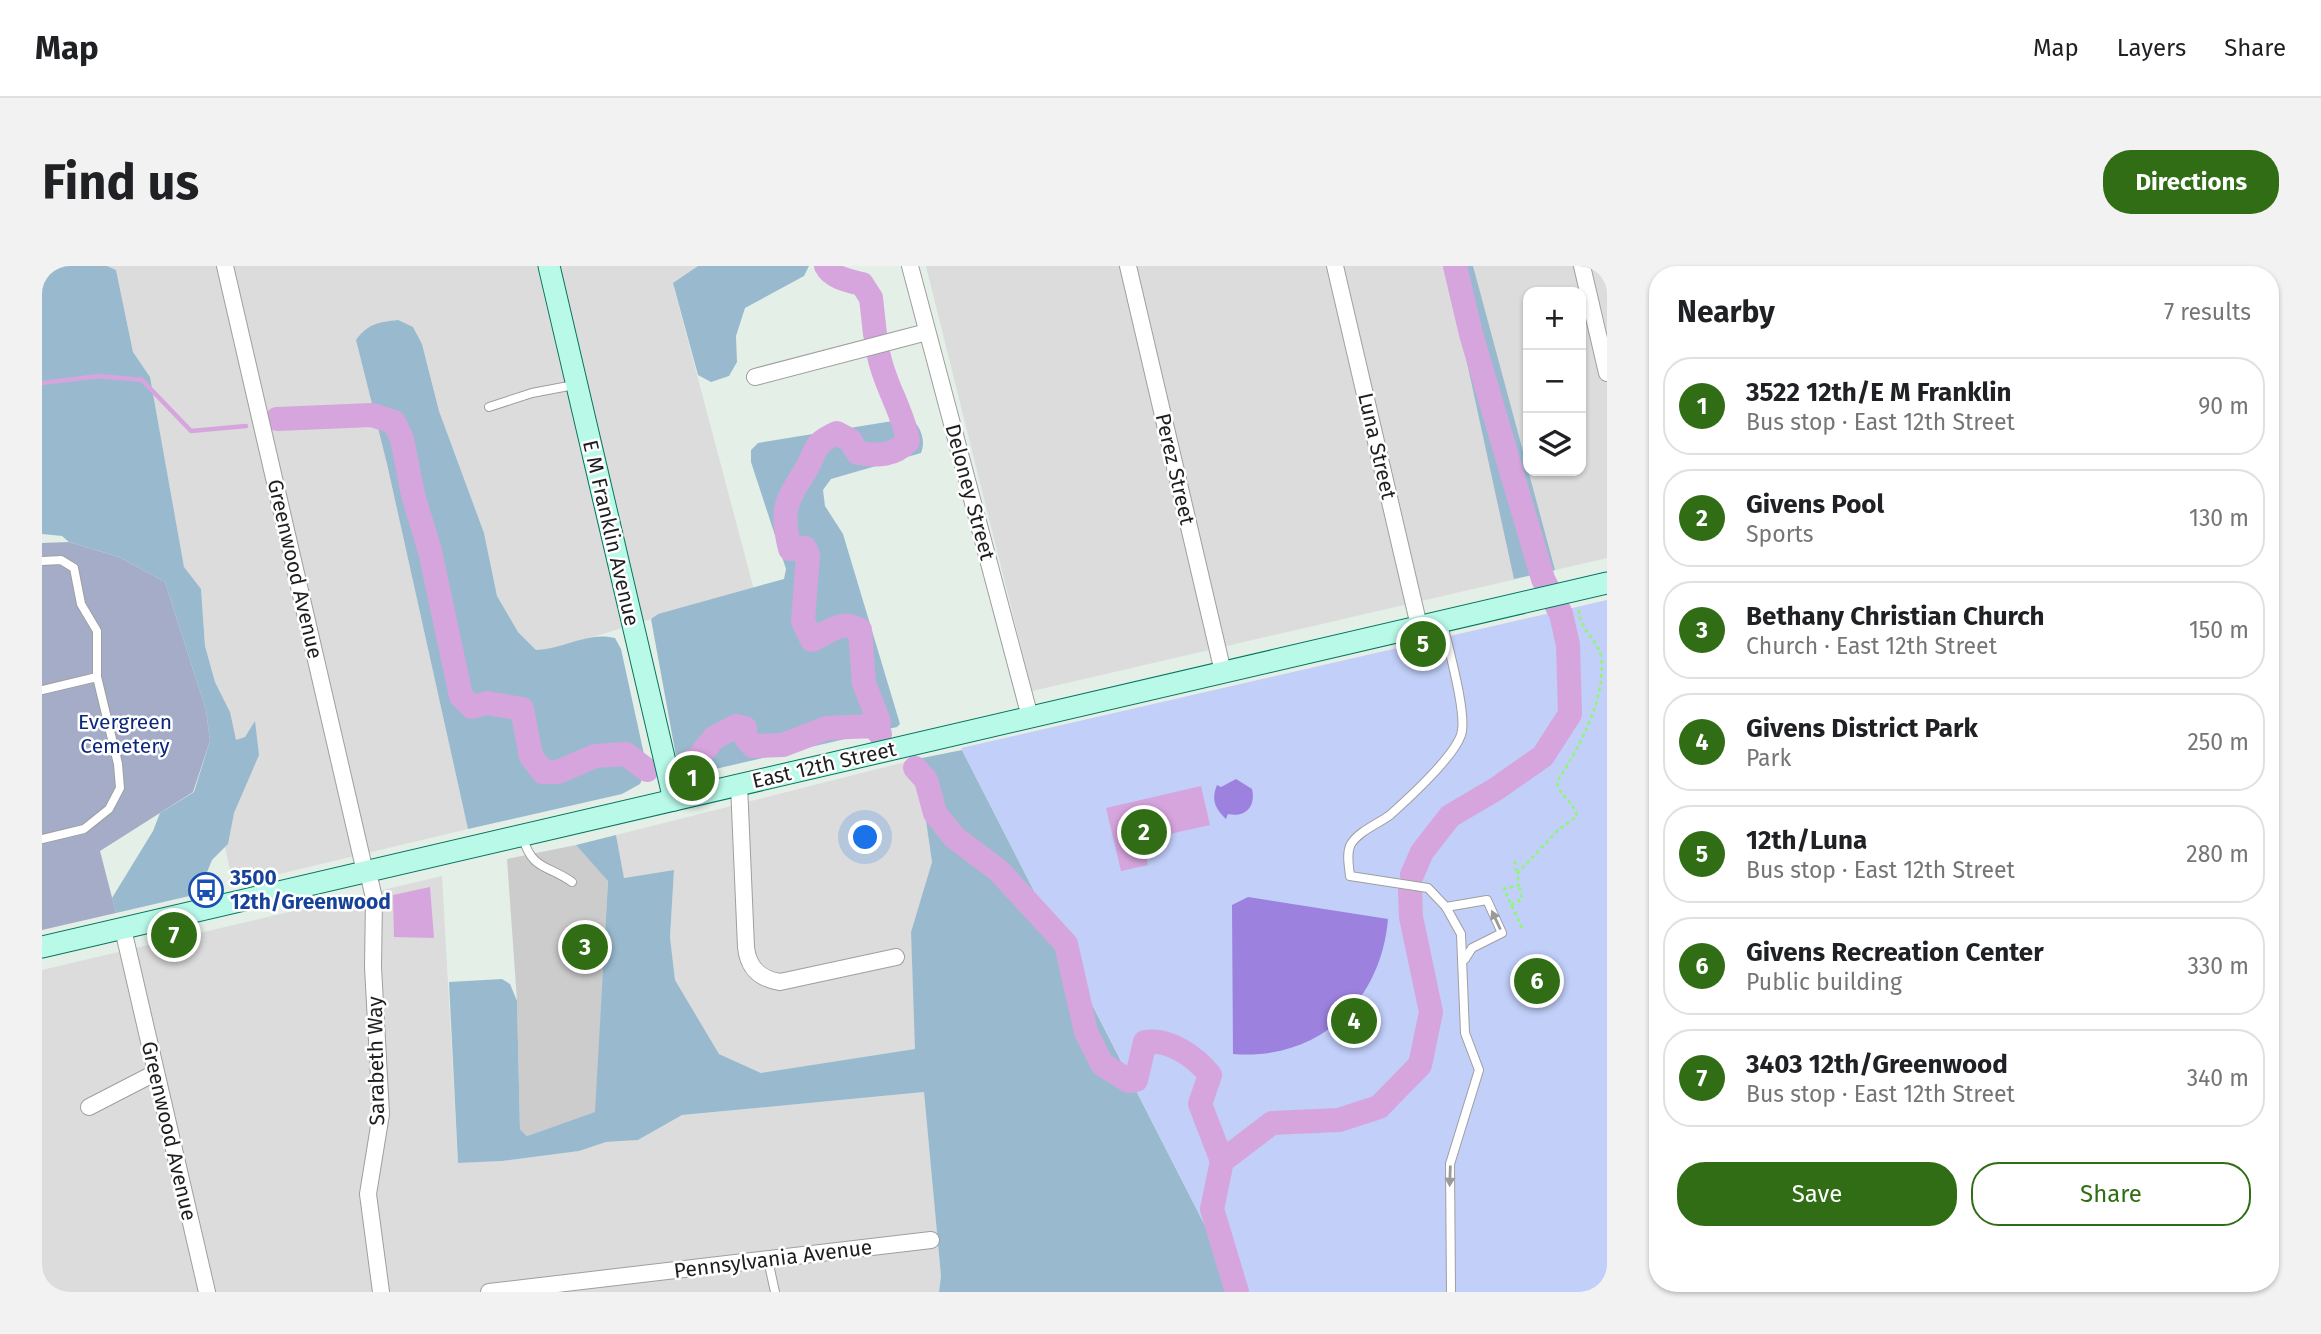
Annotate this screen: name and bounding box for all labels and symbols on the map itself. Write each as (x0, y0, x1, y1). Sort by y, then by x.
street label: Luna Street (1352, 390, 1402, 502)
street label: Perez Street (1150, 411, 1201, 528)
street label: Deloney Street (939, 421, 1001, 563)
street label: E M Franklin Avenue (577, 438, 645, 628)
street label: Greenwood Avenue (262, 477, 328, 661)
pin: 5 (1400, 618, 1446, 670)
park label: Evergreen Cemetery (78, 709, 172, 759)
street label: East 12th Street (749, 736, 899, 794)
pin: 1 (669, 752, 715, 804)
pin: 2 (1121, 806, 1167, 858)
your location (848, 820, 882, 854)
place label: 3500 12th/Greenwood (229, 865, 391, 915)
bus stop icon: 3500 12th/Greenwood (187, 871, 225, 909)
pin: 7 (151, 909, 197, 961)
one-way arrow (1490, 910, 1501, 931)
pin: 3 (562, 921, 608, 973)
pin: 6 (1514, 955, 1560, 1007)
pin: 4 (1331, 995, 1377, 1047)
street label: Sarabeth Way (362, 996, 390, 1126)
street label: Greenwood Avenue (136, 1039, 202, 1223)
one-way arrow (1444, 1165, 1455, 1187)
street label: Pennsylvania Avenue (672, 1234, 874, 1284)

